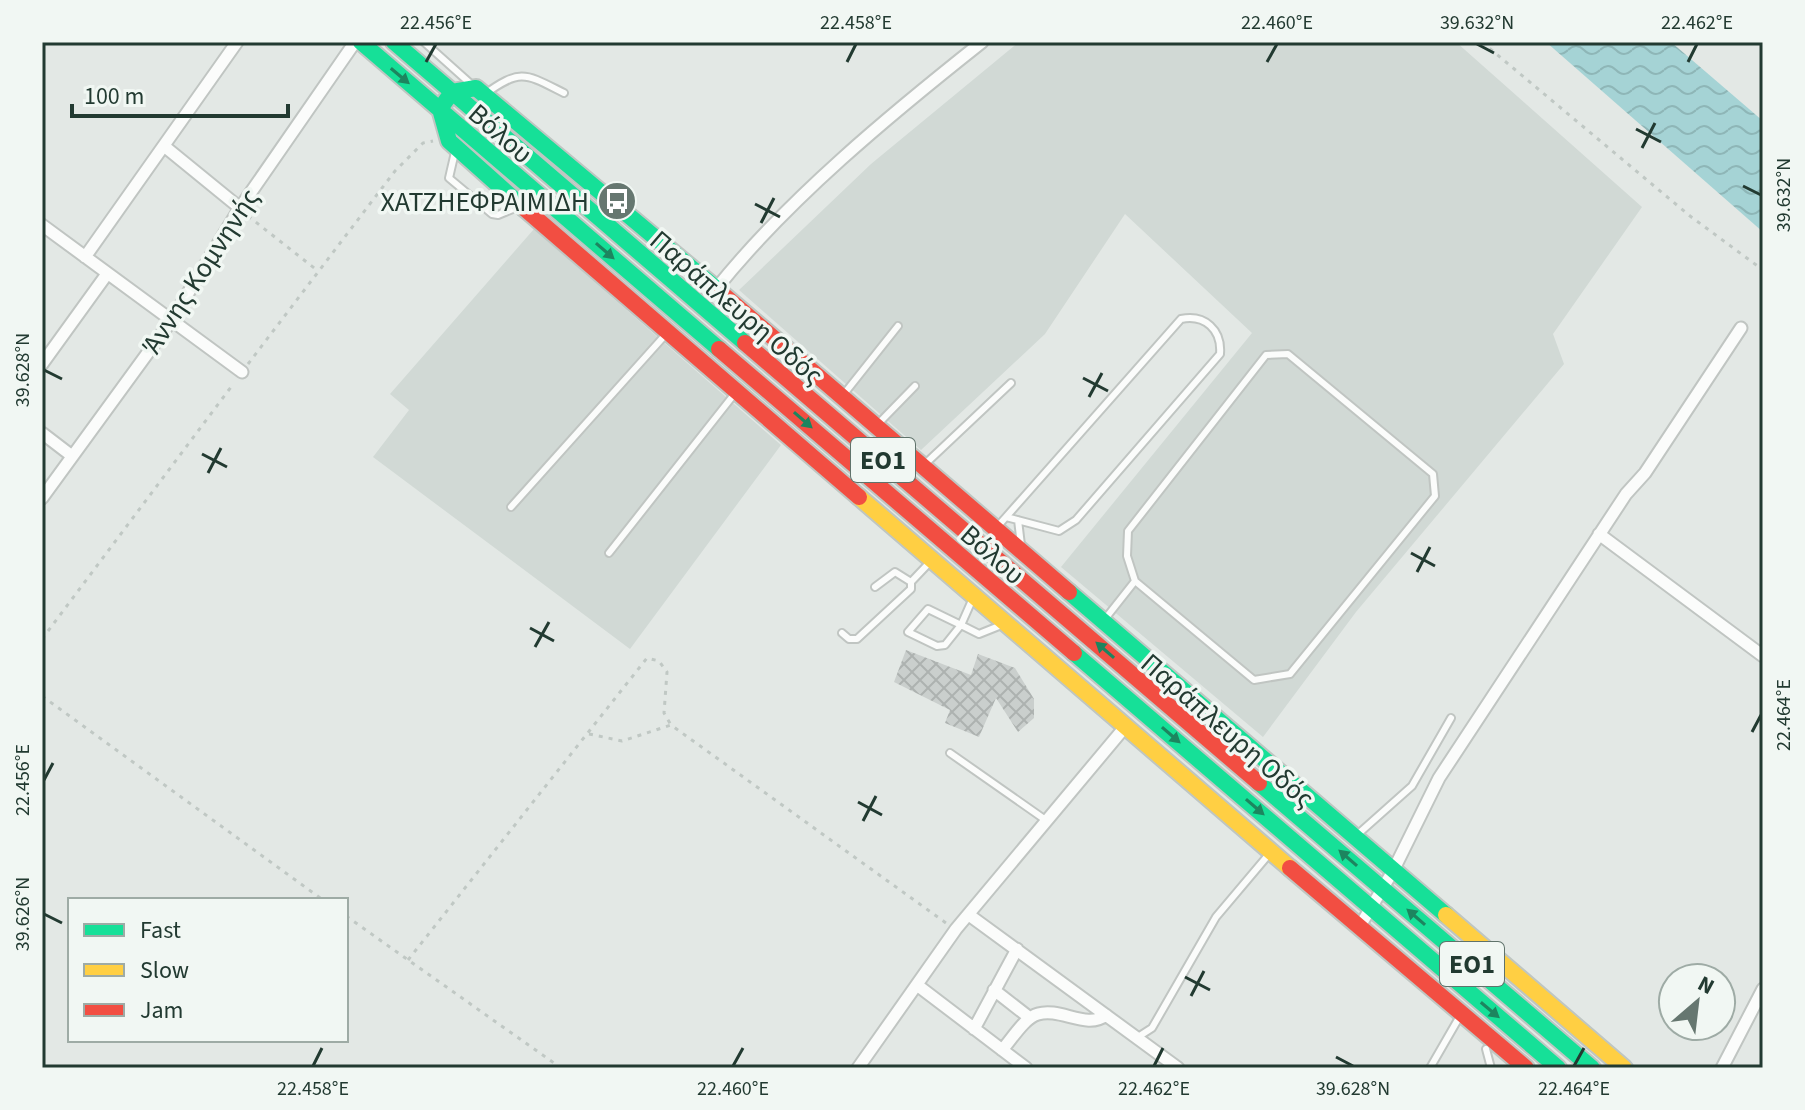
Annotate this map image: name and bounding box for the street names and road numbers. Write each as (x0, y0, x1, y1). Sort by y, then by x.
street label: Βόλου (459, 94, 541, 173)
street label: Άννης Κομνηνής (132, 181, 269, 362)
street label: Παράπλευρη Οδός (641, 221, 832, 394)
road number: ΕΟ1 (851, 438, 915, 482)
street label: Βόλου (951, 515, 1033, 594)
street label: Παράπλευρη Οδός (1132, 644, 1323, 817)
road number: ΕΟ1 (1440, 942, 1504, 986)

